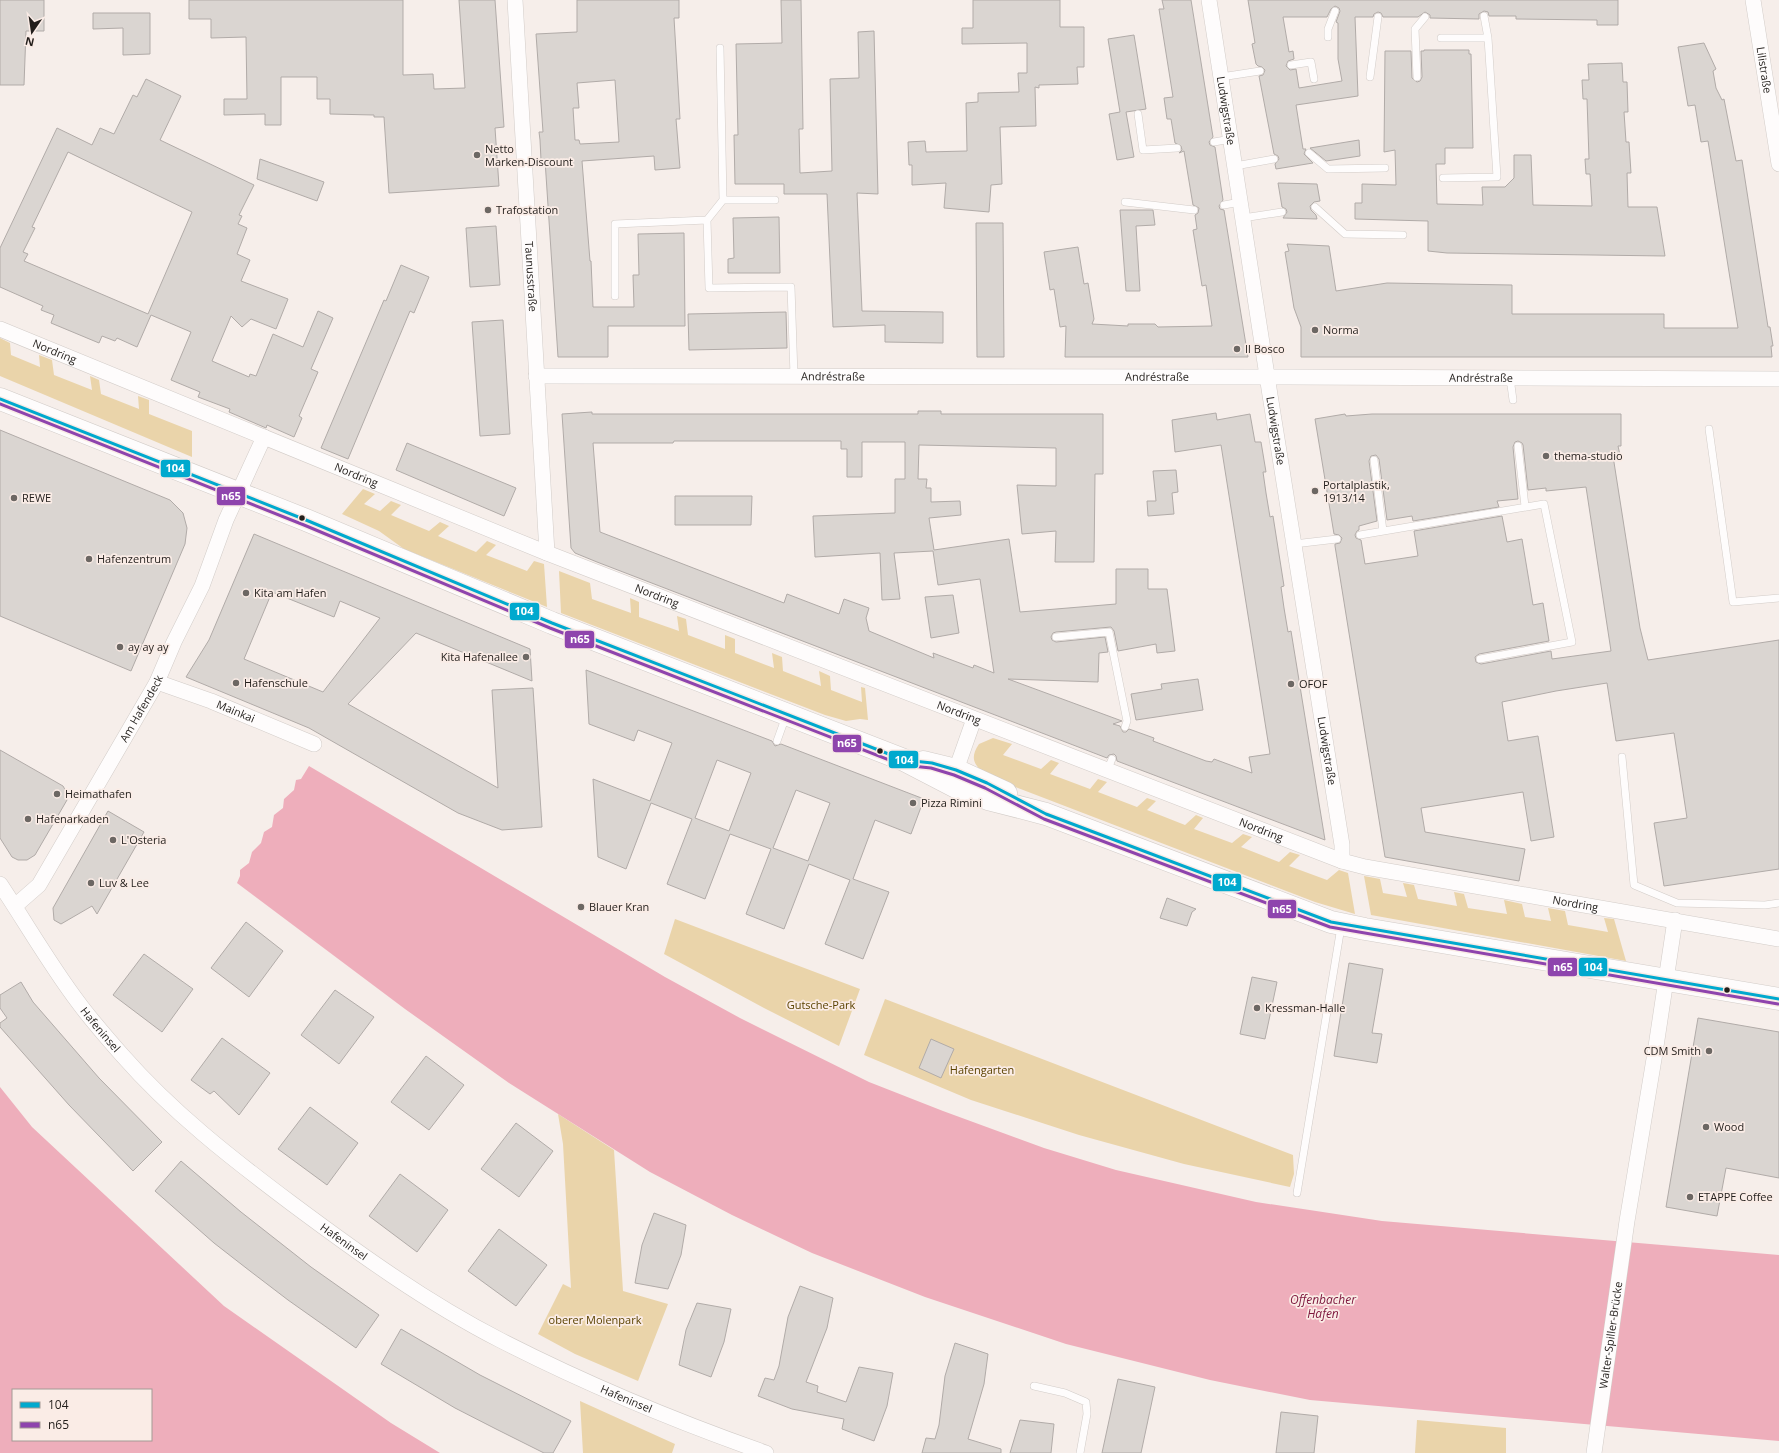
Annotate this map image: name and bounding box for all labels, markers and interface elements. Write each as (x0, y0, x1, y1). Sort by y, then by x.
north arrow (12, 12, 52, 52)
text: N (24, 34, 36, 51)
street label: Lilistraße (1754, 46, 1776, 94)
street label: Ludwigstraße (1214, 75, 1239, 146)
place label: Netto Marken-Discount (485, 141, 573, 169)
marker: Netto Marken-Discount (472, 150, 482, 160)
place label: Trafostation (496, 202, 558, 217)
marker: Trafostation (483, 205, 493, 215)
street label: Taunusstraße (522, 241, 541, 312)
place label: Norma (1323, 322, 1359, 337)
marker: Norma (1310, 325, 1320, 335)
street label: Nordring (31, 335, 79, 367)
place label: Il Bosco (1245, 341, 1285, 356)
marker: Il Bosco (1232, 344, 1242, 354)
street label: Andréstraße (801, 368, 865, 383)
street label: Andréstraße (1125, 369, 1189, 384)
street label: Andréstraße (1449, 370, 1513, 385)
street label: Ludwigstraße (1263, 395, 1289, 466)
place label: thema-studio (1554, 448, 1623, 463)
marker: thema-studio (1541, 451, 1551, 461)
line badge: 104 (160, 459, 191, 478)
street label: Nordring (332, 459, 381, 490)
text: 104 (166, 460, 185, 475)
place label: Portalplastik, 1913/14 (1323, 477, 1390, 505)
line badge: n65 (216, 486, 246, 506)
marker: Portalplastik, 1913/14 (1310, 486, 1320, 496)
text: n65 (221, 488, 241, 503)
place label: REWE (22, 490, 51, 505)
marker: REWE (9, 493, 19, 503)
unlabelled marker (297, 513, 307, 523)
place label: Hafenzentrum (97, 551, 171, 566)
marker: Hafenzentrum (84, 554, 94, 564)
street label: Nordring (633, 580, 681, 610)
place label: Kita am Hafen (254, 585, 326, 600)
marker: Kita am Hafen (241, 588, 251, 598)
line badge: 104 (509, 602, 540, 621)
text: 104 (515, 603, 534, 618)
line badge: n65 (564, 630, 595, 649)
text: n65 (570, 631, 590, 646)
place label: ay ay ay (128, 639, 169, 654)
marker: ay ay ay (115, 642, 125, 652)
place label: Kita Hafenallee (441, 649, 518, 664)
marker: Kita Hafenallee (521, 652, 531, 662)
street label: Am Hafendeck (116, 672, 166, 744)
place label: Hafenschule (244, 675, 308, 690)
place label: OFOF (1299, 676, 1328, 691)
marker: Hafenschule (231, 678, 241, 688)
marker: OFOF (1286, 679, 1296, 689)
street label: Mainkai (214, 696, 257, 726)
street label: Nordring (935, 697, 983, 728)
street label: Ludwigstraße (1315, 715, 1340, 786)
line badge: n65 (832, 734, 862, 753)
text: n65 (837, 735, 857, 750)
unlabelled marker (875, 746, 885, 756)
line badge: 104 (888, 750, 919, 769)
text: 104 (895, 752, 914, 767)
place label: Heimathafen (65, 786, 132, 801)
marker: Heimathafen (52, 789, 62, 799)
place label: Pizza Rimini (921, 795, 982, 810)
marker: Pizza Rimini (908, 798, 918, 808)
place label: Hafenarkaden (36, 811, 109, 826)
marker: Hafenarkaden (23, 814, 33, 824)
street label: Nordring (1237, 814, 1286, 845)
place label: L'Osteria (121, 832, 166, 847)
marker: L'Osteria (108, 835, 118, 845)
line badge: 104 (1212, 873, 1242, 892)
text: 104 (1218, 874, 1237, 889)
place label: Luv & Lee (99, 875, 149, 890)
marker: Luv & Lee (86, 878, 96, 888)
street label: Nordring (1551, 892, 1600, 914)
place label: Blauer Kran (589, 899, 649, 914)
line badge: n65 (1267, 899, 1297, 919)
text: n65 (1272, 901, 1292, 916)
marker: Blauer Kran (576, 902, 586, 912)
line badge: n65 (1547, 957, 1578, 977)
line badge: 104 (1578, 957, 1608, 977)
text: n65 (1553, 959, 1573, 974)
text: 104 (1584, 959, 1603, 974)
unlabelled marker (1722, 985, 1732, 995)
park label: Gutsche-Park (787, 997, 856, 1012)
place label: Kressman-Halle (1265, 1000, 1345, 1015)
marker: Kressman-Halle (1252, 1003, 1262, 1013)
street label: Hafeninsel (77, 1004, 124, 1055)
place label: CDM Smith (1644, 1043, 1701, 1058)
marker: CDM Smith (1704, 1046, 1714, 1056)
park label: Hafengarten (950, 1062, 1014, 1077)
place label: Wood (1714, 1119, 1744, 1134)
marker: Wood (1701, 1122, 1711, 1132)
place label: ETAPPE Coffee (1698, 1189, 1773, 1204)
marker: ETAPPE Coffee (1685, 1192, 1695, 1202)
street label: Hafeninsel (318, 1219, 371, 1263)
street label: Walter-Spiller-Brücke (1595, 1280, 1625, 1390)
water label: Offenbacher Hafen (1290, 1291, 1357, 1322)
park label: oberer Molenpark (549, 1312, 642, 1327)
street label: Hafeninsel (598, 1381, 655, 1416)
legend (12, 1389, 152, 1441)
text: 104 (48, 1396, 69, 1413)
text: n65 (48, 1416, 69, 1433)

